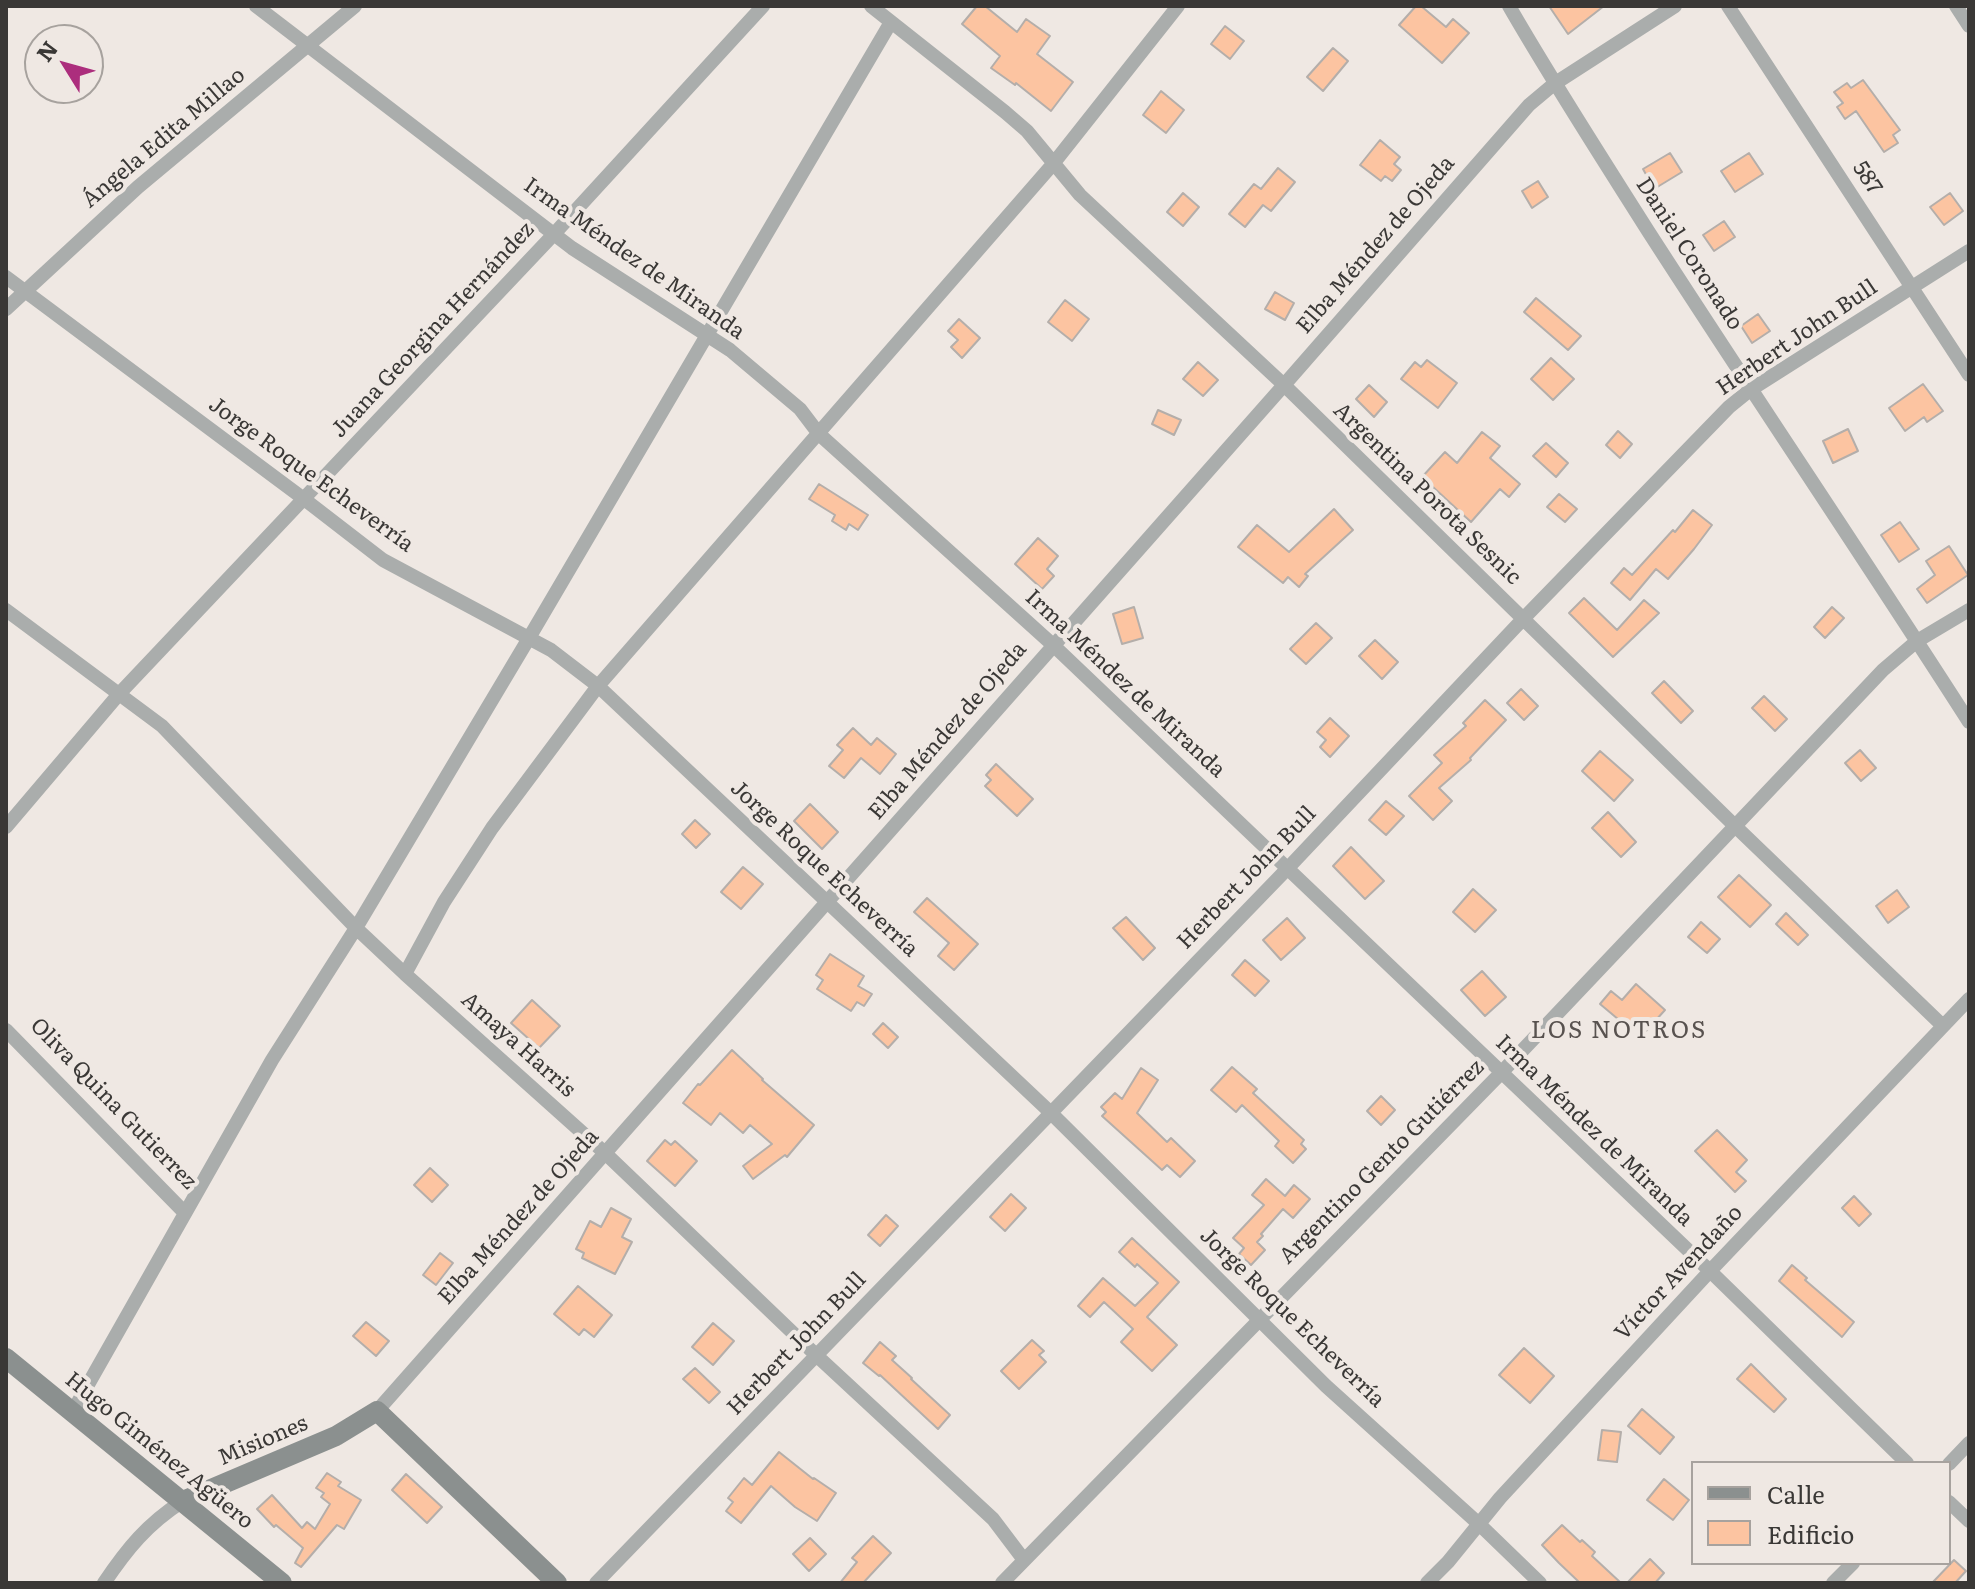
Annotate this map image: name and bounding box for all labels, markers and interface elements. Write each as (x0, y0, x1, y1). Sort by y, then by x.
north arrow (24, 24, 104, 104)
text: N (27, 33, 65, 68)
street label: Ángela Edita Millao (77, 62, 251, 214)
street label: Elba Méndez de Ojeda (1292, 151, 1460, 339)
street label: 587 (1847, 156, 1887, 200)
street label: Irma Méndez de Miranda (518, 172, 750, 346)
street label: Daniel Coronado (1630, 173, 1748, 335)
street label: Juana Georgina Hernández (326, 217, 540, 443)
street label: Herbert John Bull (1712, 274, 1882, 402)
street label: Jorge Roque Echeverría (203, 392, 419, 558)
street label: Argentina Porota Sesnic (1328, 397, 1526, 591)
street label: Irma Méndez de Miranda (1019, 584, 1231, 784)
street label: Elba Méndez de Ojeda (864, 637, 1032, 825)
street label: Jorge Roque Echeverría (725, 775, 923, 963)
street label: Herbert John Bull (1172, 801, 1322, 955)
street label: Amaya Harris (455, 987, 581, 1103)
street label: Oliva Quina Gutierrez (24, 1013, 202, 1195)
district label: LOS NOTROS (1531, 1017, 1707, 1045)
street label: Irma Méndez de Miranda (1490, 1030, 1698, 1232)
street label: Argentino Gento Gutiérrez (1274, 1054, 1490, 1270)
street label: Elba Méndez de Ojeda (433, 1124, 605, 1310)
street label: Víctor Avendaño (1610, 1200, 1748, 1346)
street label: Jorge Roque Echeverría (1194, 1223, 1390, 1413)
street label: Herbert John Bull (722, 1267, 872, 1421)
street label: Hugo Giménez Agüero (59, 1367, 259, 1535)
street label: Misiones (214, 1410, 312, 1472)
legend (1691, 1461, 1951, 1565)
text: Calle (1767, 1476, 1825, 1511)
text: Edificio (1767, 1516, 1854, 1551)

